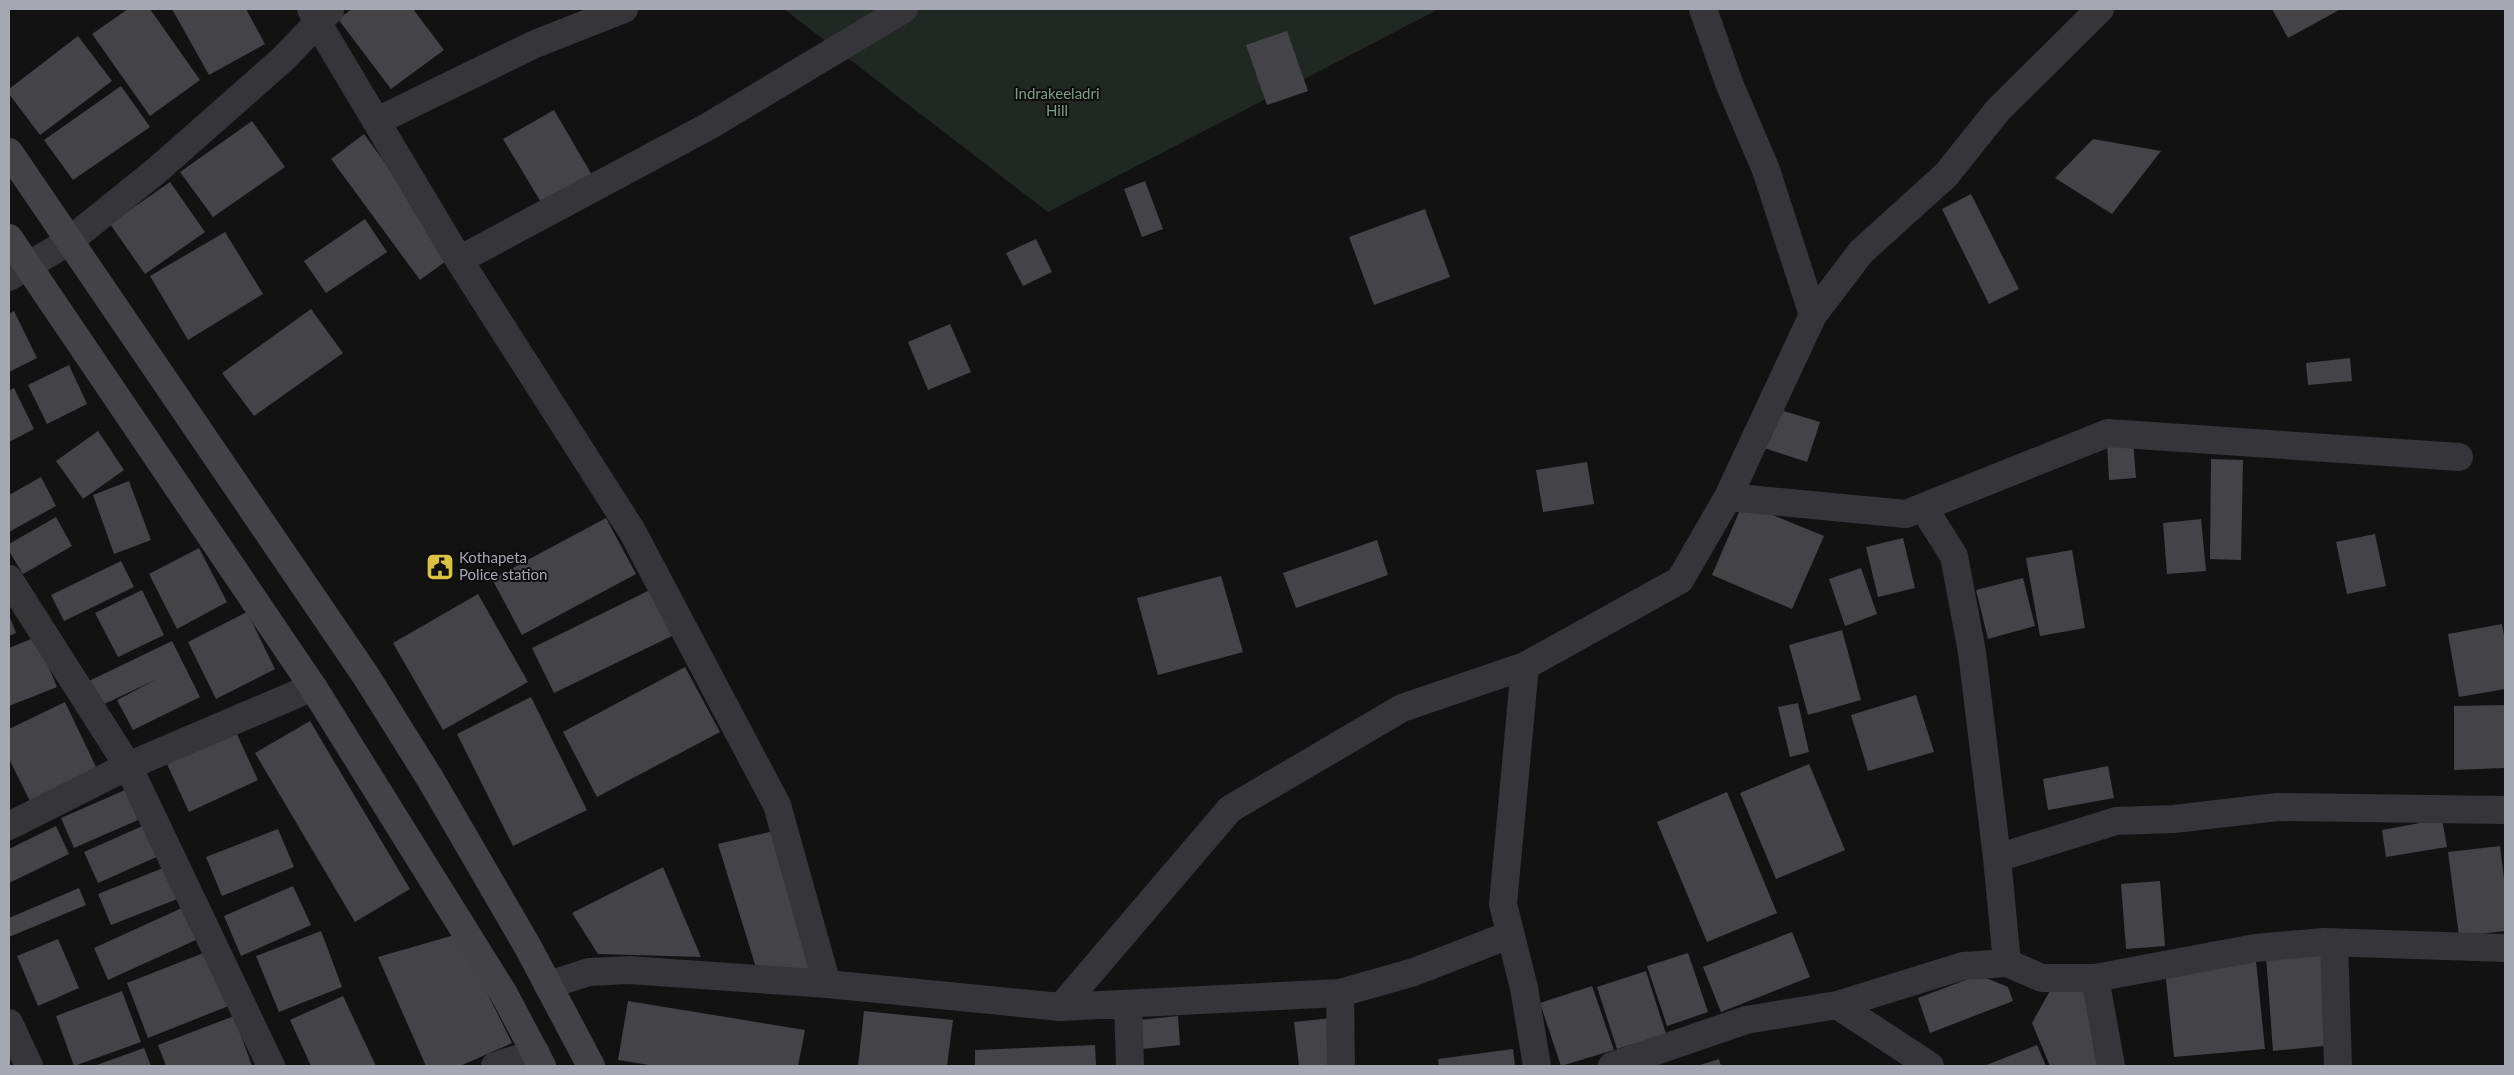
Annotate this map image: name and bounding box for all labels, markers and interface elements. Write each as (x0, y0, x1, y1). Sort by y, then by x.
park label: Indrakeeladri Hill (1014, 84, 1100, 119)
place label: Kothapeta Police station (459, 548, 547, 583)
public building icon: Kothapeta Police station (425, 552, 455, 582)

